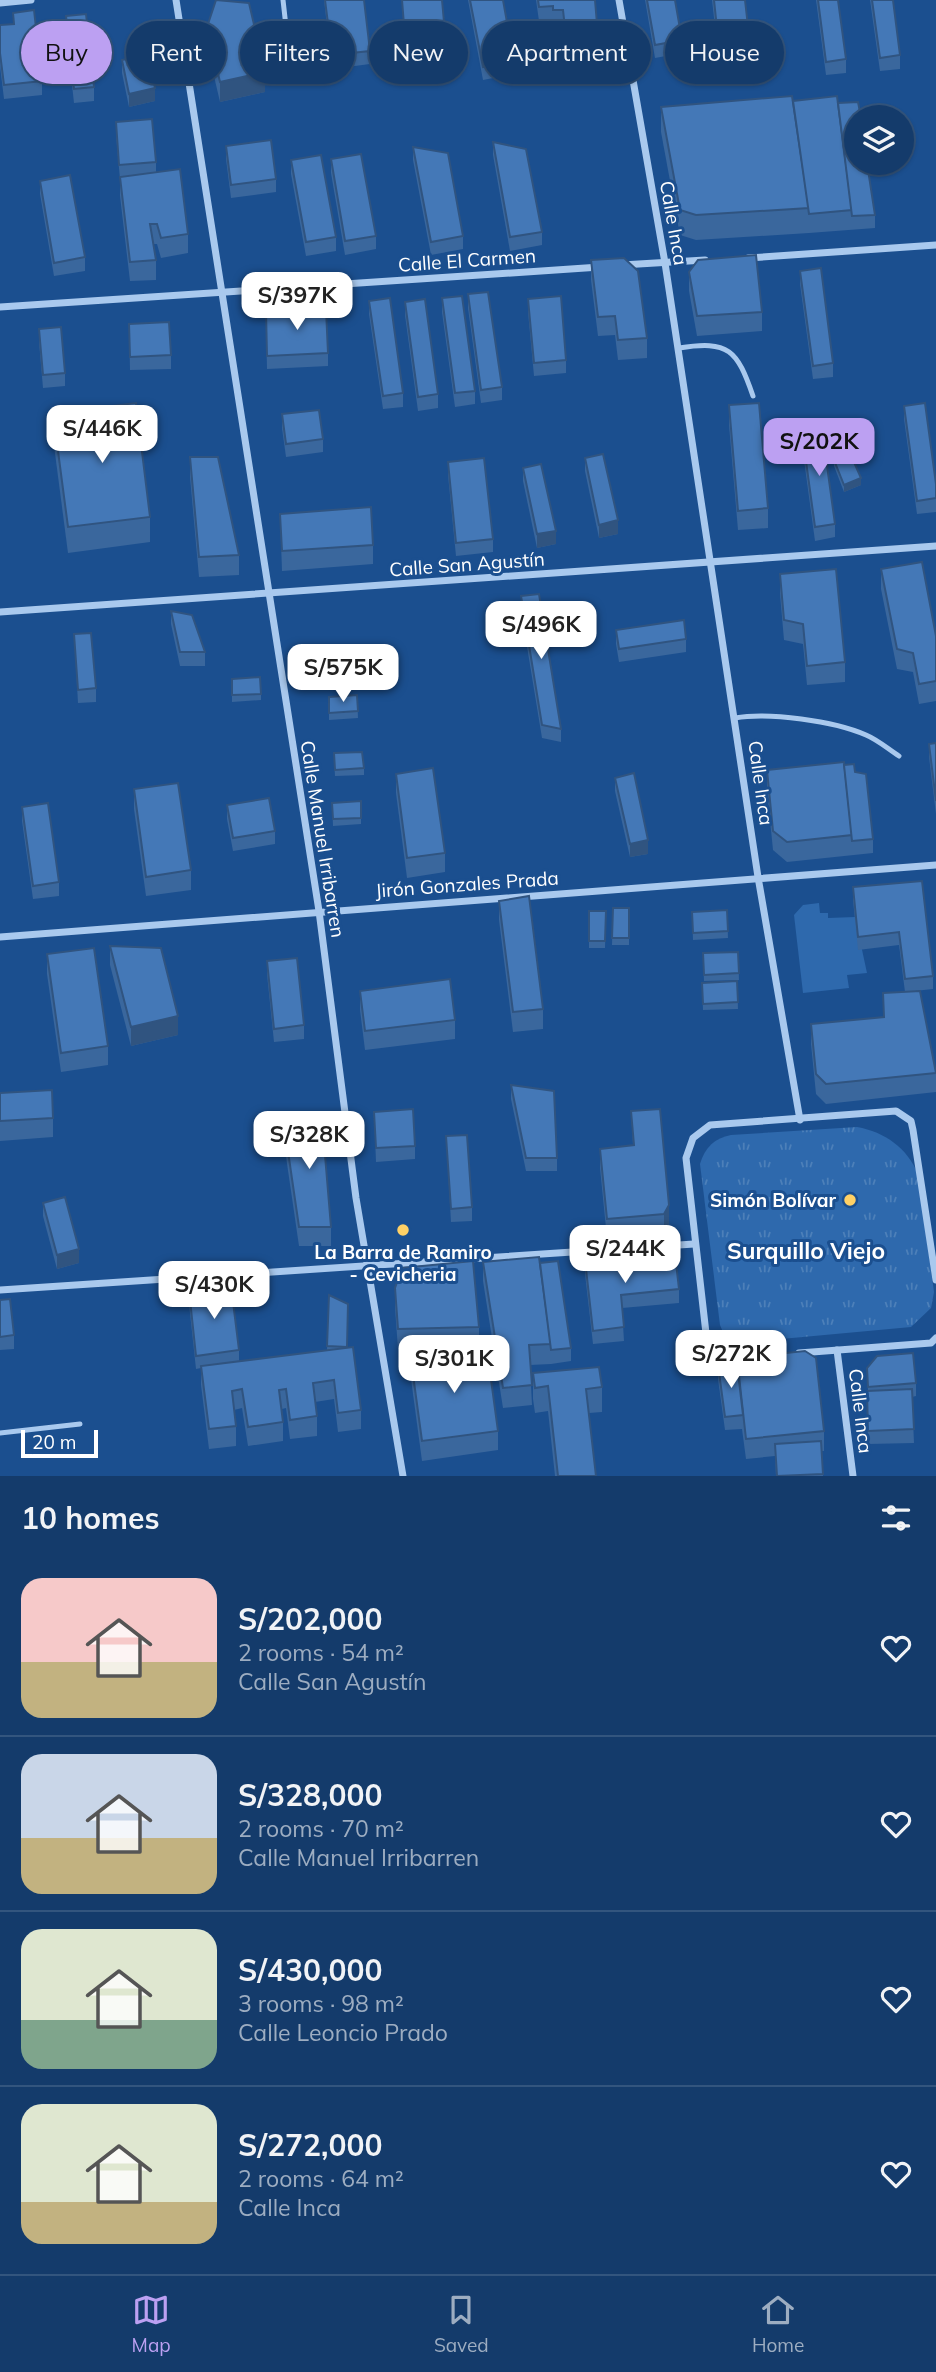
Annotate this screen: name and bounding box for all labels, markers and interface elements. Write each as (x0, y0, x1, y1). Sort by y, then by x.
chip: Buy (21, 21, 112, 84)
chip: Rent (126, 21, 226, 84)
chip: Filters (240, 21, 355, 84)
chip: New (369, 21, 468, 84)
chip: Apartment (482, 21, 651, 84)
chip: House (665, 21, 784, 84)
map controls (844, 105, 914, 175)
button: layers (844, 105, 914, 175)
street label: Calle Inca (655, 179, 693, 267)
street label: Calle El Carmen (397, 243, 537, 277)
pin: S/397K (240, 272, 354, 332)
text: S/397K (258, 280, 336, 309)
pin: S/446K (45, 406, 159, 465)
text: S/446K (63, 413, 141, 442)
pin: S/202K (762, 419, 876, 478)
text: S/202K (780, 426, 858, 455)
street label: Calle San Agustín (389, 547, 545, 581)
pin: S/496K (484, 602, 598, 661)
text: S/496K (502, 609, 580, 638)
pin: S/575K (286, 644, 400, 704)
text: S/575K (304, 652, 382, 681)
street label: Calle Manuel Irribarren (296, 739, 350, 939)
street label: Calle Inca (743, 739, 779, 827)
street label: Jirón Gonzales Prada (374, 866, 560, 902)
pin: S/328K (252, 1112, 366, 1171)
text: S/328K (270, 1119, 348, 1148)
place label: Simón Bolívar (710, 1188, 837, 1212)
marker: Simón Bolívar (842, 1192, 858, 1208)
marker: La Barra de Ramiro - Cevicheria (395, 1222, 411, 1238)
pin: S/244K (568, 1226, 682, 1285)
text: S/244K (586, 1233, 664, 1262)
district label: Surquillo Viejo (727, 1236, 885, 1265)
place label: La Barra de Ramiro - Cevicheria (314, 1240, 492, 1286)
pin: S/430K (157, 1262, 271, 1321)
text: S/430K (175, 1269, 253, 1298)
pin: S/272K (674, 1330, 788, 1390)
pin: S/301K (397, 1336, 511, 1395)
text: S/272K (692, 1338, 770, 1367)
text: S/301K (415, 1343, 493, 1372)
street label: Calle Inca (844, 1367, 878, 1455)
scale bar (21, 1427, 98, 1459)
text: 20 m (32, 1430, 76, 1454)
text: 10 homes (21, 1499, 160, 1537)
icon: filters (877, 1499, 915, 1537)
text: S/202,000 (238, 1600, 382, 1638)
icon: home (77, 1606, 161, 1690)
icon: heart (877, 1629, 915, 1667)
text: 2 rooms · 54 m² (238, 1638, 404, 1667)
text: Calle San Agustín (238, 1667, 426, 1696)
text: S/328,000 (238, 1776, 382, 1814)
icon: home (77, 1782, 161, 1866)
icon: heart (877, 1805, 915, 1843)
text: 2 rooms · 70 m² (238, 1814, 404, 1843)
text: Calle Manuel Irribarren (238, 1843, 479, 1872)
text: S/430,000 (238, 1951, 382, 1989)
icon: home (77, 1957, 161, 2041)
icon: heart (877, 1980, 915, 2018)
text: 3 rooms · 98 m² (238, 1989, 404, 2018)
text: Calle Leoncio Prado (238, 2018, 448, 2047)
text: S/272,000 (238, 2126, 382, 2164)
icon: home (77, 2132, 161, 2216)
icon: heart (877, 2155, 915, 2193)
text: 2 rooms · 64 m² (238, 2164, 404, 2193)
text: Calle Inca (238, 2193, 341, 2222)
tab: Map (132, 2291, 171, 2357)
tab: Saved (434, 2291, 489, 2357)
tab: Home (752, 2291, 804, 2357)

